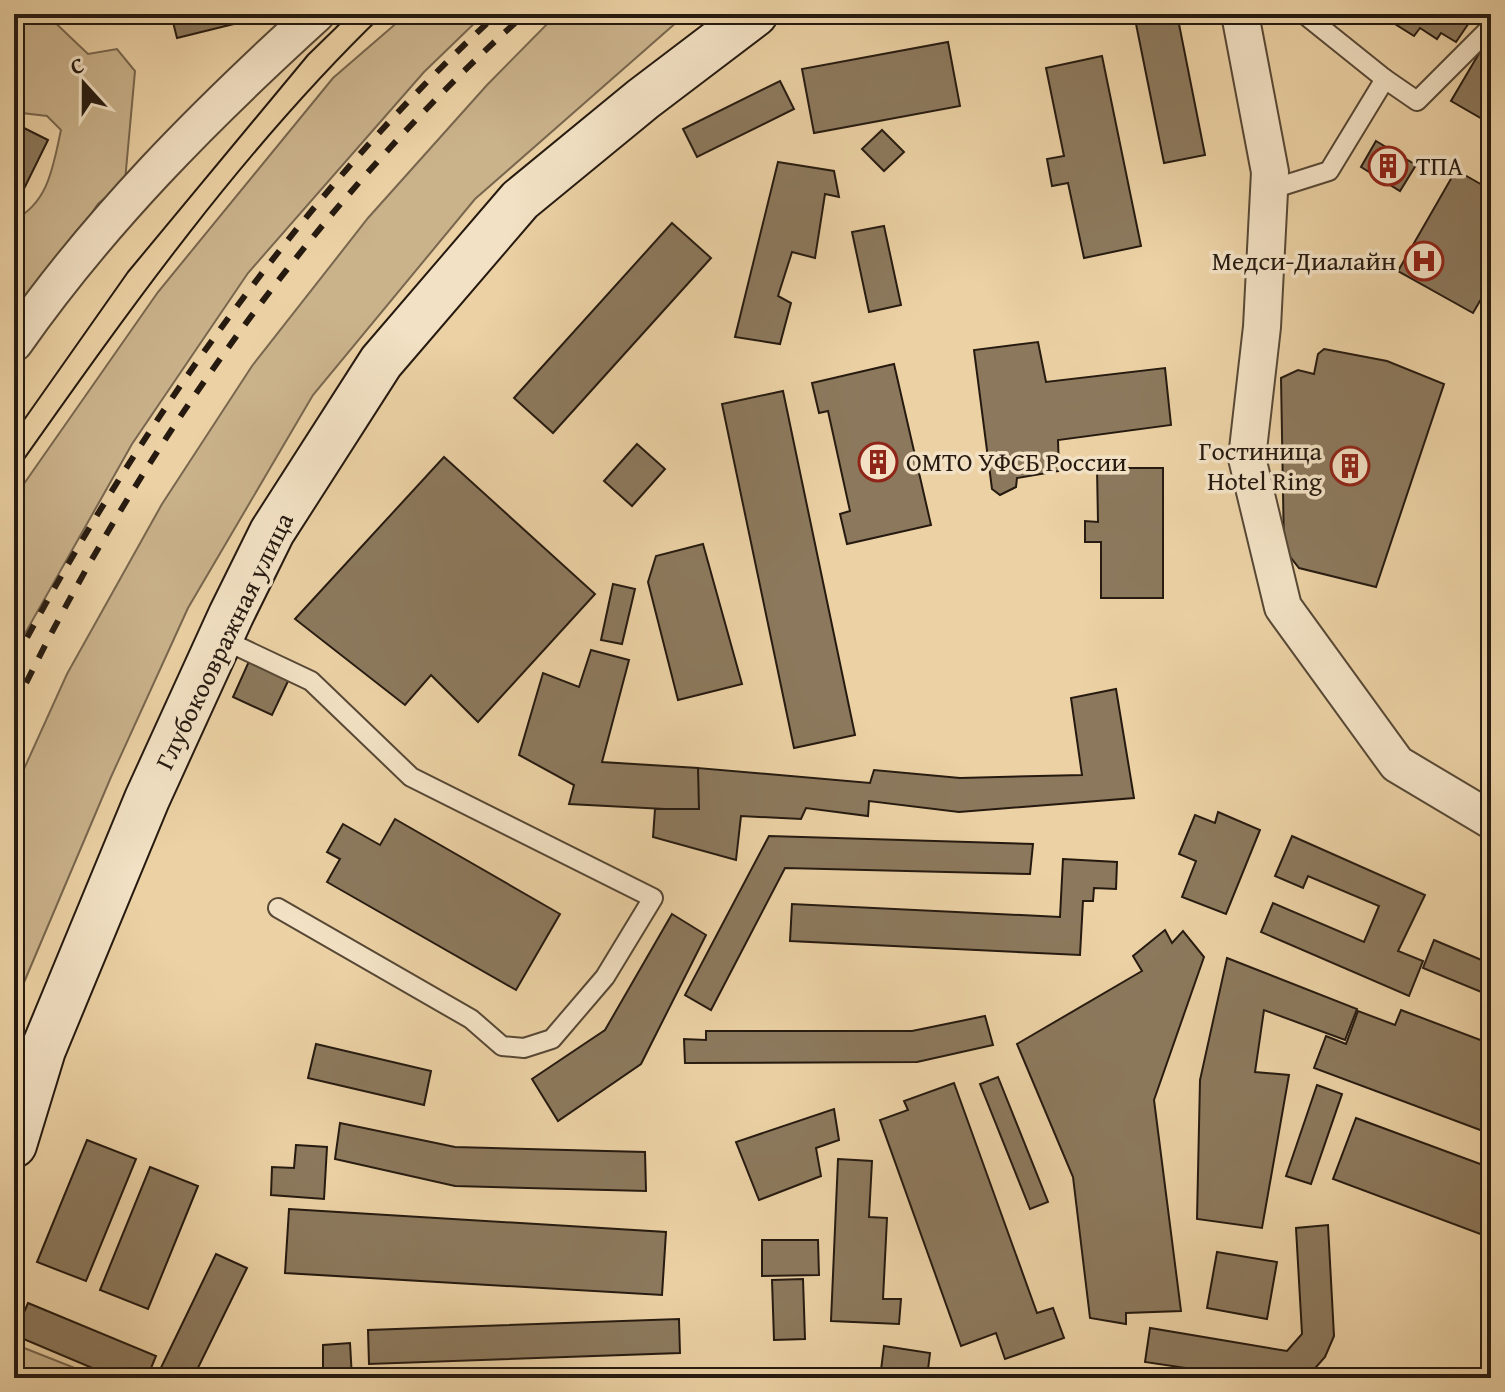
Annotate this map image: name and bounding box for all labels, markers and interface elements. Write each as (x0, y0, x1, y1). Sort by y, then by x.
north arrow (44, 44, 124, 124)
text: С (65, 48, 88, 82)
building icon: ТПА (1367, 145, 1409, 187)
place label: ТПА (1416, 146, 1463, 185)
hospital icon: Медси-Диалайн (1403, 240, 1445, 282)
place label: Медси-Диалайн (1212, 241, 1396, 280)
place label: Гостиница Hotel Ring (1199, 431, 1323, 500)
building icon: ОМТО УФСБ России (857, 441, 899, 483)
place label: ОМТО УФСБ России (906, 442, 1127, 481)
building icon: Гостиница Hotel Ring (1329, 445, 1371, 487)
street label: Глубокоовражная улица (144, 505, 303, 776)

